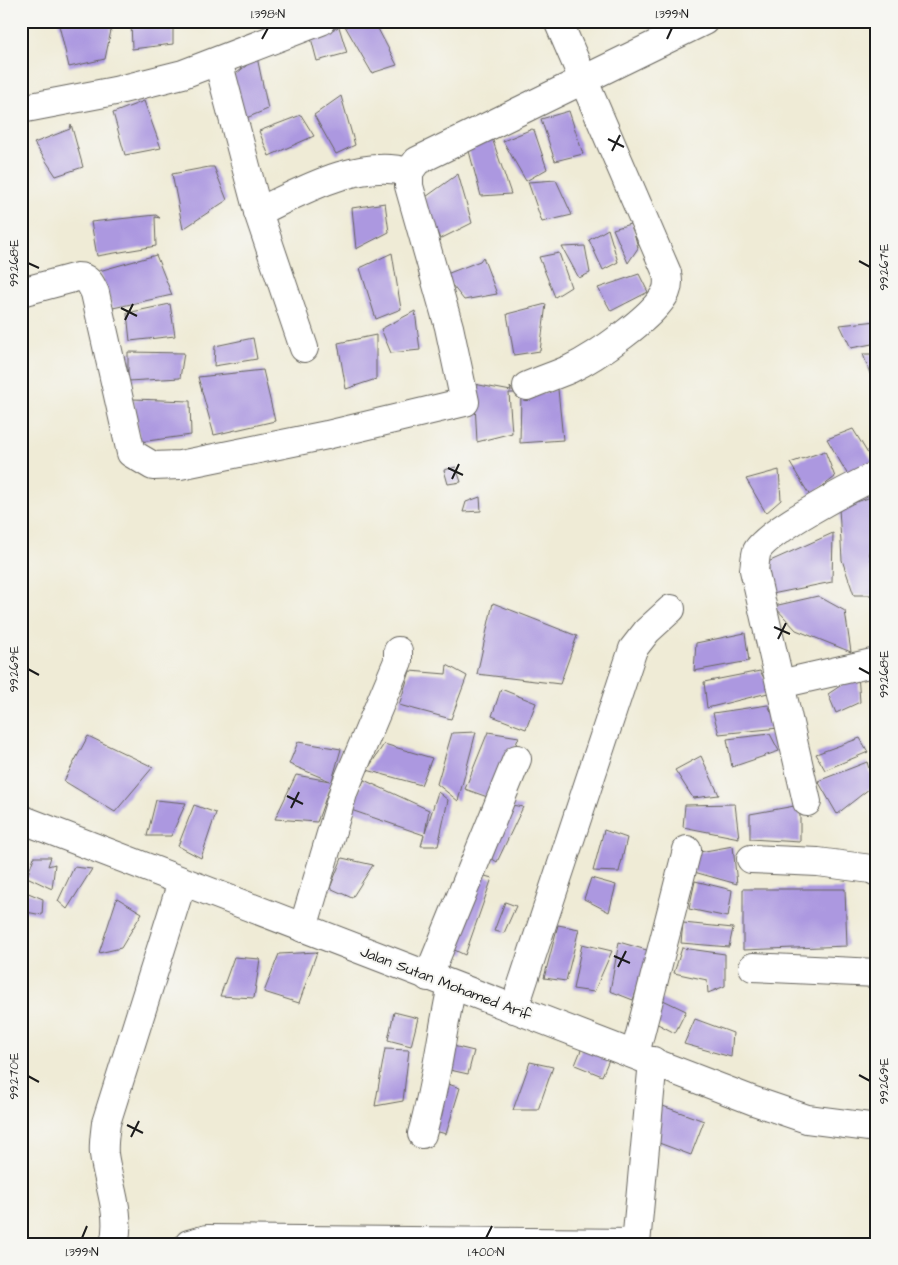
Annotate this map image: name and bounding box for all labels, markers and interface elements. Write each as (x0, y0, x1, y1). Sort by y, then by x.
text: 1.398°N (251, 6, 286, 23)
text: 1.399°N (655, 6, 689, 23)
text: 99.268°E (6, 239, 23, 287)
text: 99.267°E (876, 244, 893, 290)
text: 99.269°E (6, 646, 23, 692)
text: 99.268°E (876, 650, 893, 698)
street label: Jalan Sutan Mohamed Arif (357, 941, 535, 1026)
text: 99.270°E (6, 1053, 23, 1099)
text: 99.269°E (876, 1058, 893, 1104)
text: 1.399°N (65, 1244, 99, 1261)
text: 1.400°N (468, 1244, 505, 1261)

